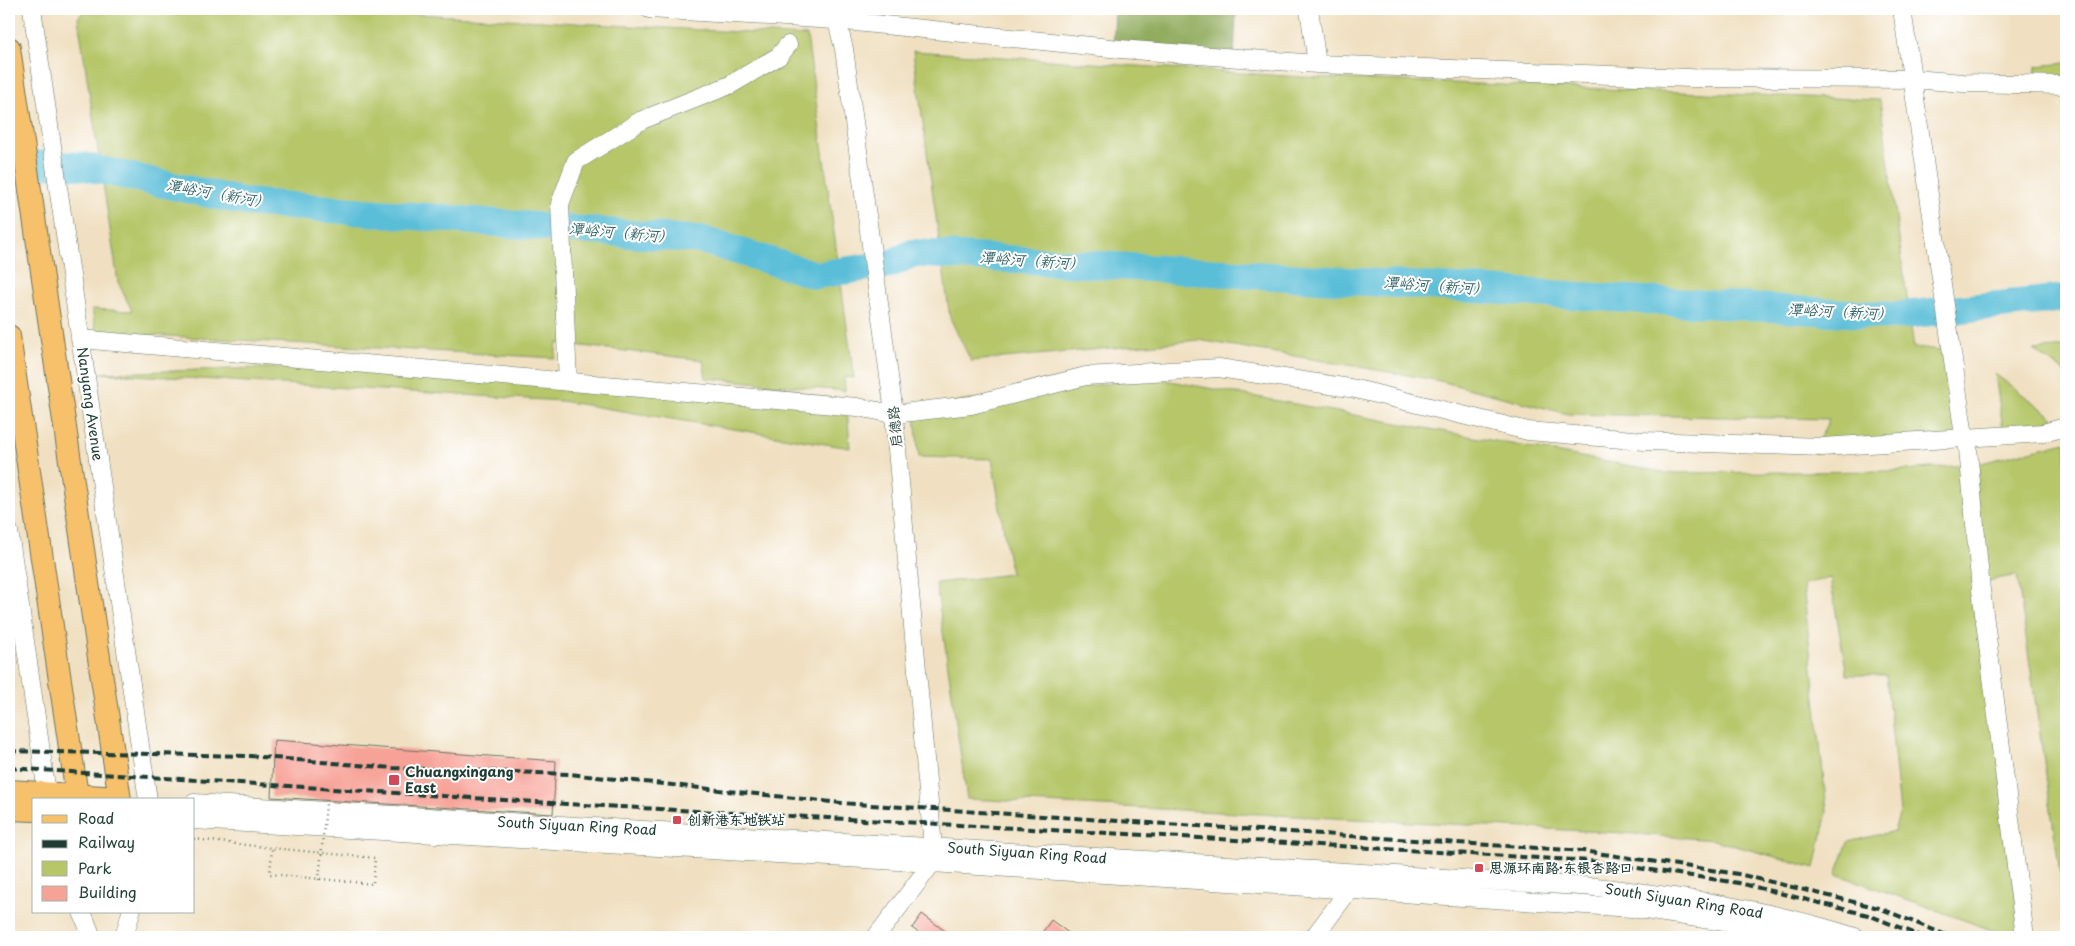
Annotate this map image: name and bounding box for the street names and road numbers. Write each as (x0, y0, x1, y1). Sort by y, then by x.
street label: Nanyang Avenue (72, 346, 109, 462)
street label: 启德路 (882, 405, 907, 449)
street label: South Siyuan Ring Road (497, 811, 657, 840)
street label: South Siyuan Ring Road (947, 836, 1107, 869)
street label: South Siyuan Ring Road (1604, 878, 1765, 923)

